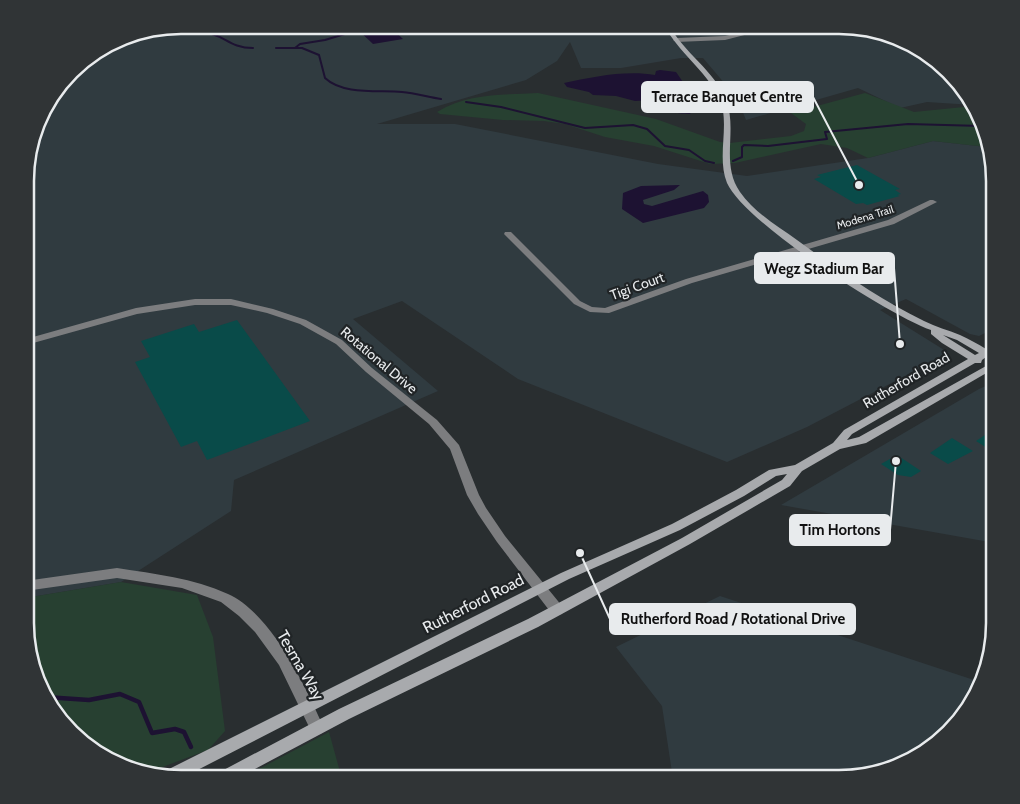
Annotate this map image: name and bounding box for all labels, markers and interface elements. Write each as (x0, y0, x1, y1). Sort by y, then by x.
callout: Terrace Banquet Centre (642, 82, 813, 112)
text: Terrace Banquet Centre (652, 88, 803, 106)
street label: Modena Trail (835, 202, 896, 232)
callout: Wegz Stadium Bar (755, 253, 894, 283)
text: Wegz Stadium Bar (764, 260, 884, 278)
street label: Tigi Court (607, 268, 667, 304)
street label: Rotational Drive (337, 323, 421, 397)
street label: Rutherford Road (859, 348, 953, 412)
callout: Tim Hortons (790, 515, 890, 545)
text: Tim Hortons (800, 521, 880, 539)
street label: Rutherford Road (419, 570, 527, 637)
callout: Rutherford Road / Rotational Drive (610, 604, 855, 634)
text: Rutherford Road / Rotational Drive (621, 610, 845, 628)
street label: Tesma Way (273, 627, 328, 703)

